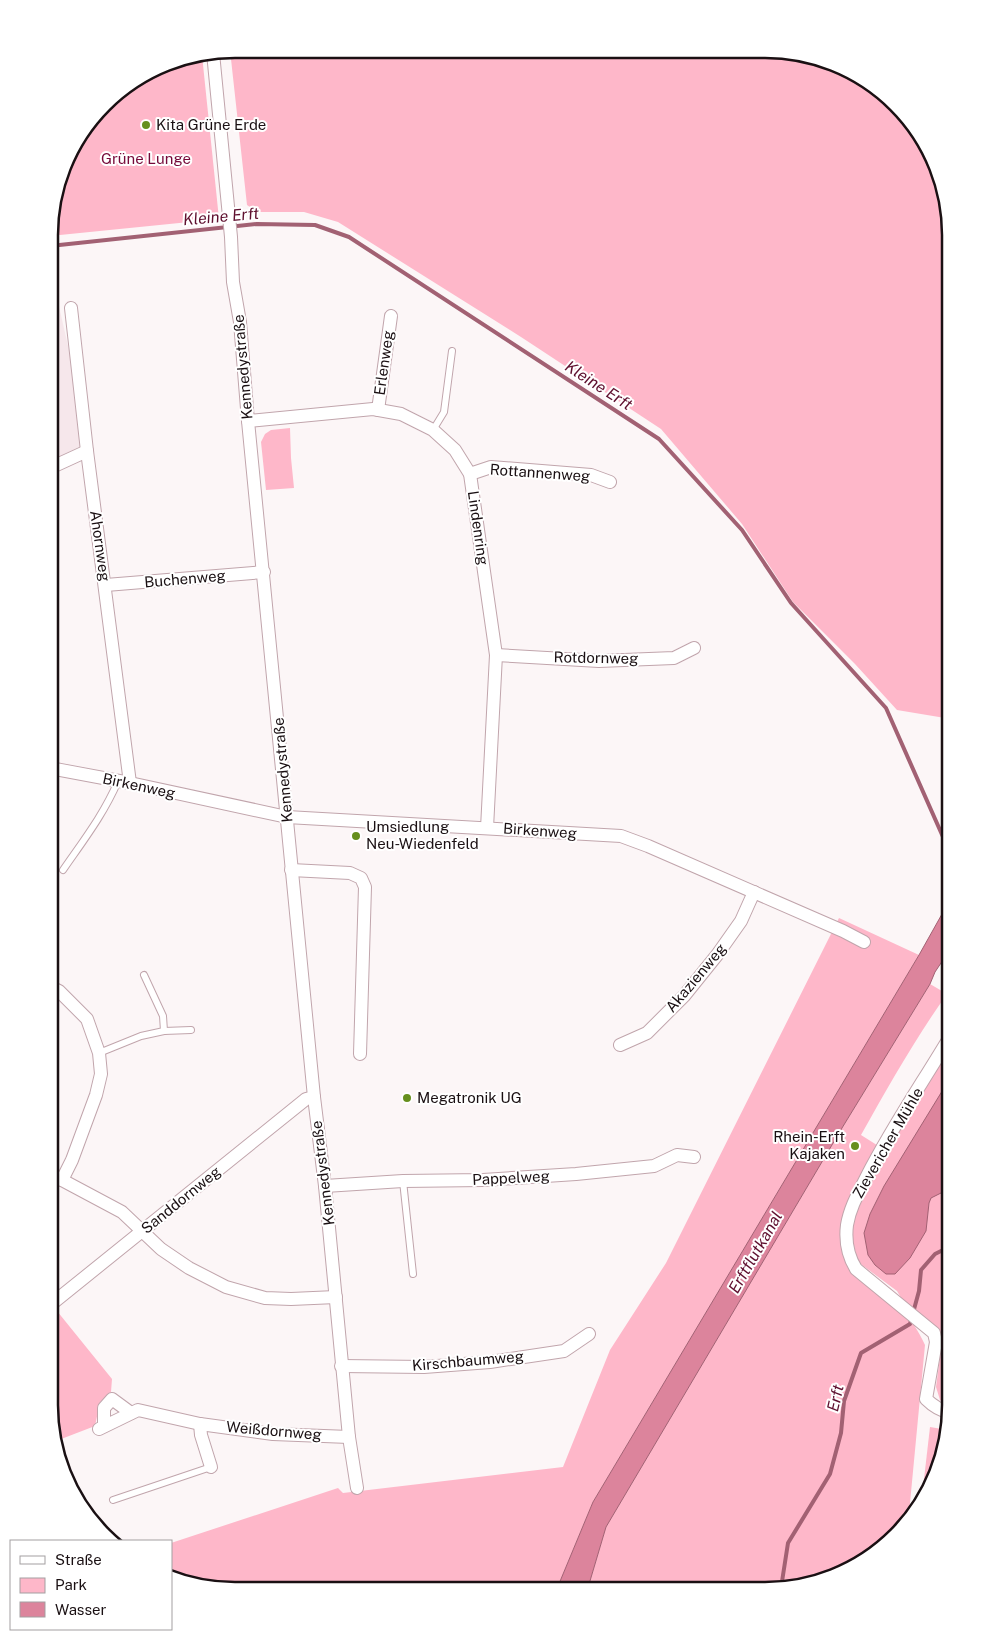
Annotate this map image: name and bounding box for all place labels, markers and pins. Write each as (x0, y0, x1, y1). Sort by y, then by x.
place label: Kita Grüne Erde (156, 116, 266, 133)
marker: Kita Grüne Erde (140, 119, 152, 131)
place label: Umsiedlung Neu-Wiedenfeld (366, 818, 479, 852)
marker: Umsiedlung Neu-Wiedenfeld (350, 830, 362, 842)
place label: Megatronik UG (417, 1089, 522, 1106)
marker: Megatronik UG (401, 1092, 413, 1104)
place label: Rhein-Erft Kajaken (773, 1128, 845, 1162)
marker: Rhein-Erft Kajaken (849, 1140, 861, 1152)

